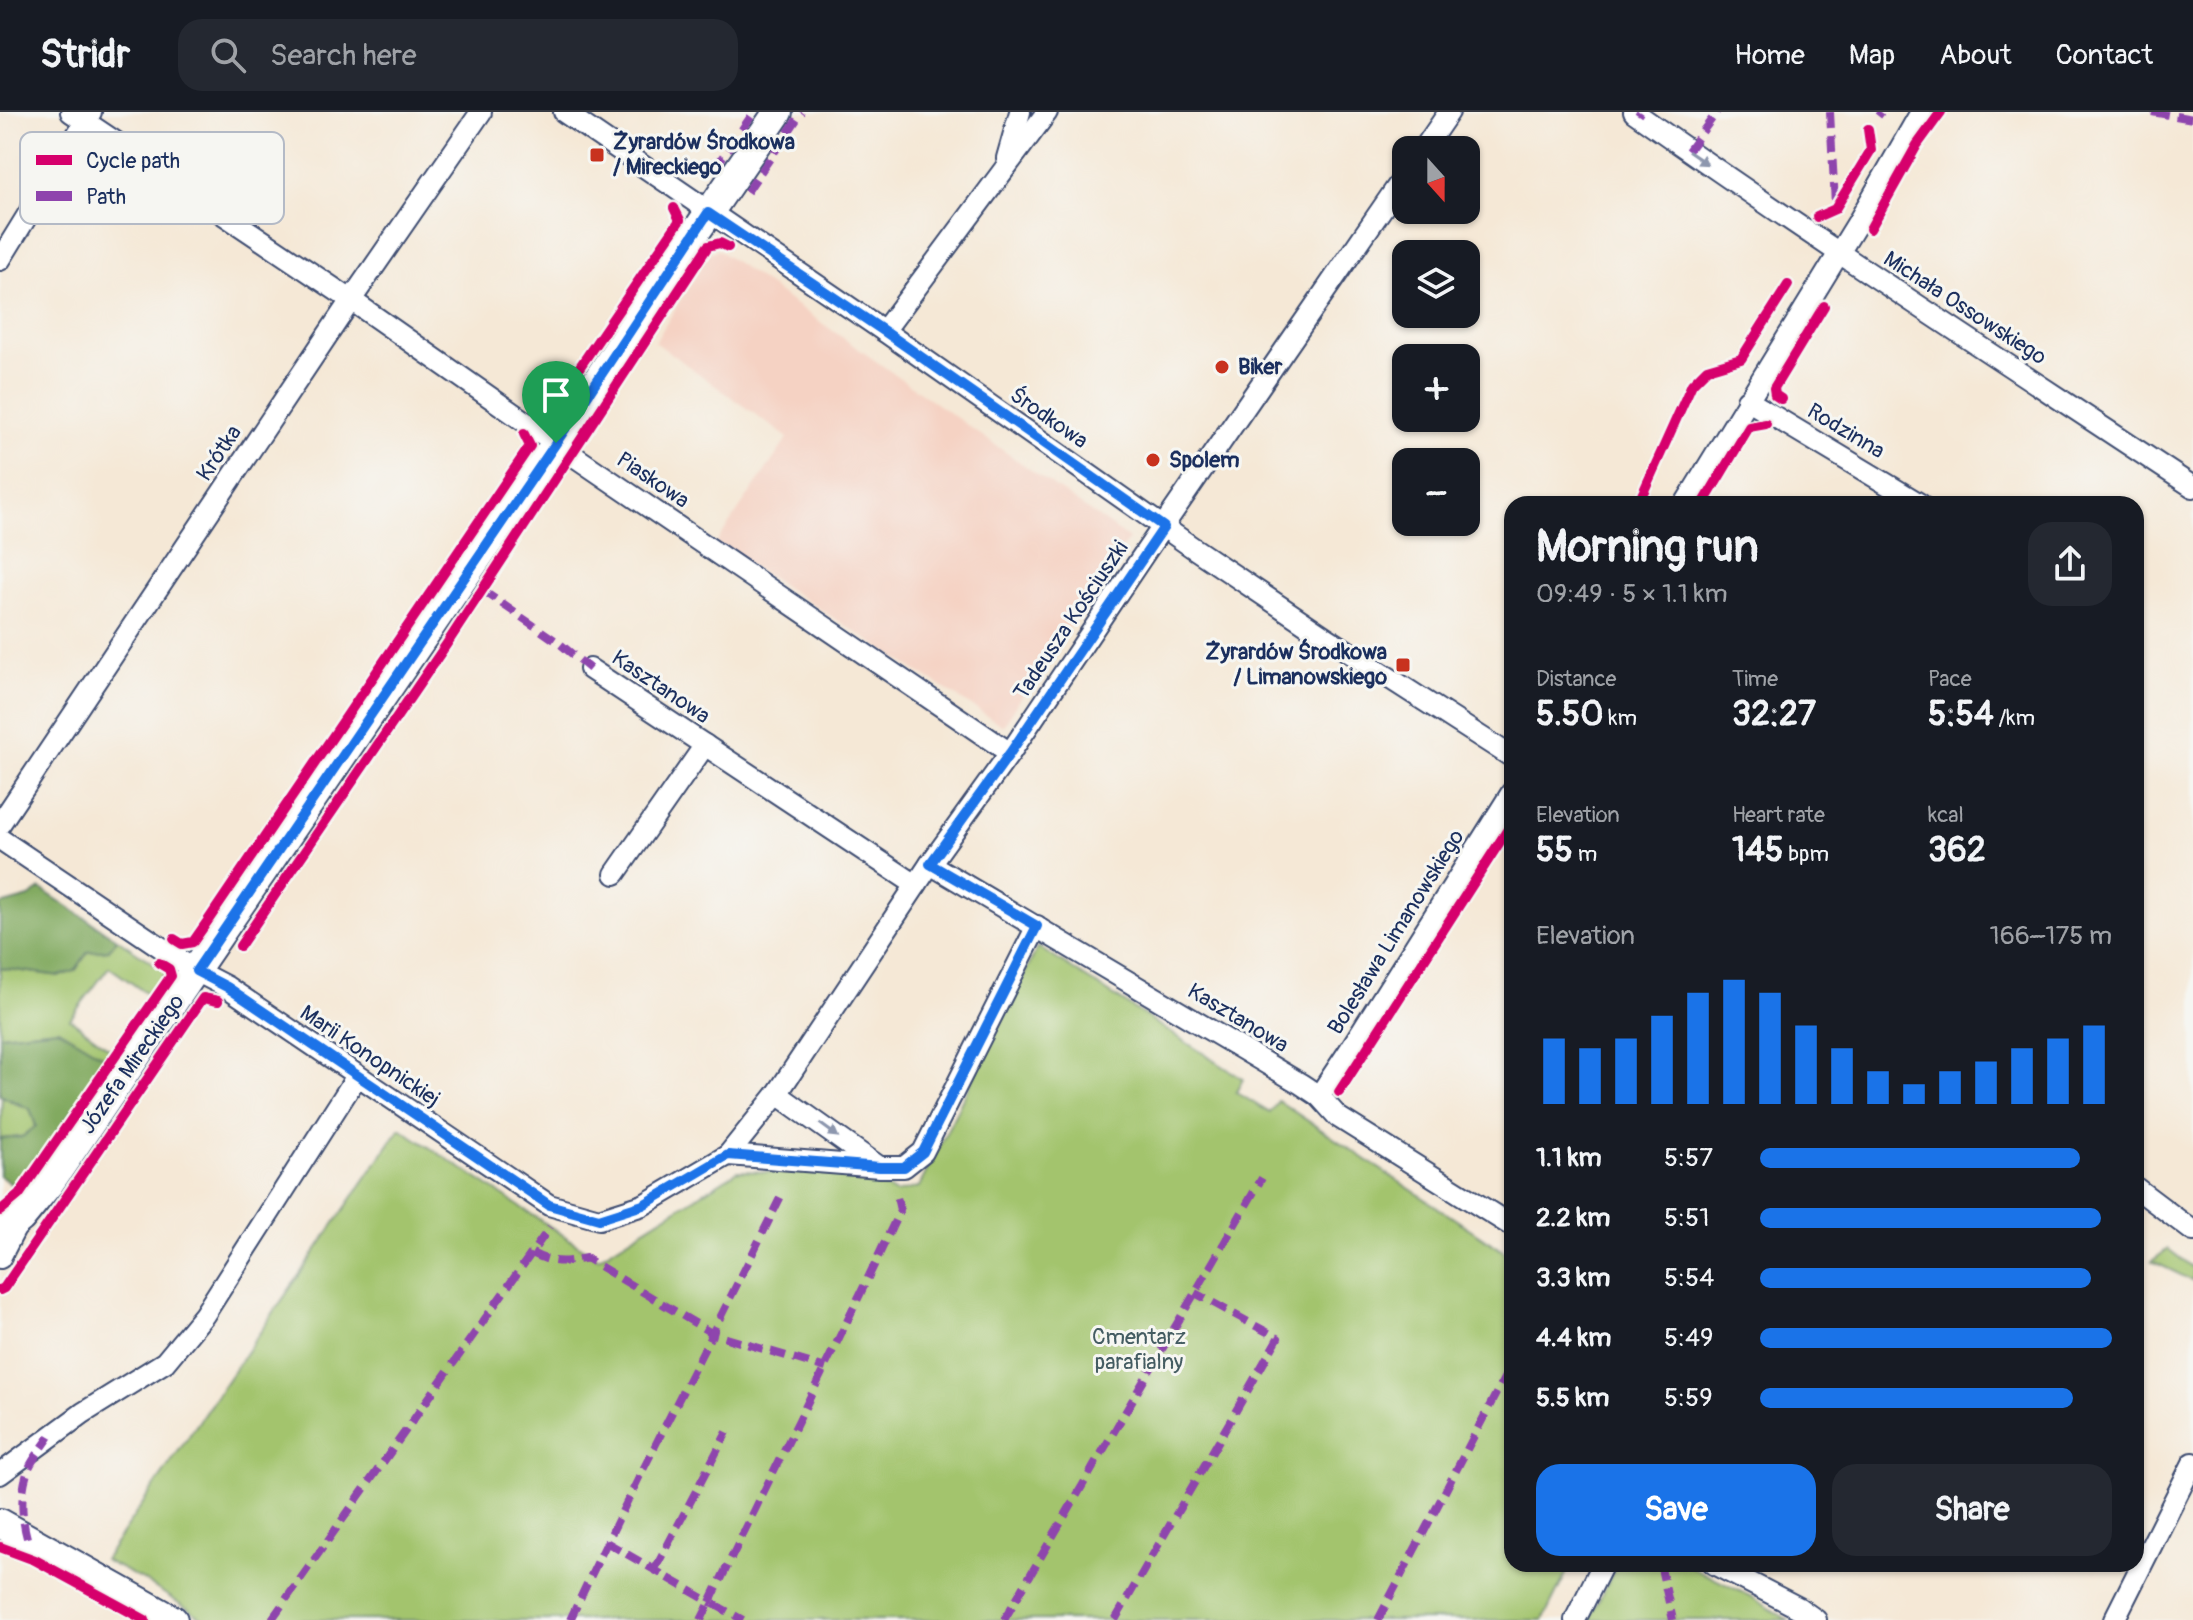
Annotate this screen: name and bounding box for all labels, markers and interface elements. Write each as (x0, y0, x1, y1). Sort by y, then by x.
search box (178, 19, 738, 91)
text: Stridr (40, 31, 130, 79)
icon: search (206, 33, 250, 77)
text: Search here (270, 37, 417, 74)
text: Home (1734, 38, 1805, 73)
text: Map (1849, 38, 1895, 73)
text: About (1939, 38, 2012, 73)
text: Contact (2056, 38, 2153, 73)
place label: Żyrardów Środkowa / Mireckiego (613, 128, 795, 181)
legend (20, 132, 284, 224)
north arrow (1392, 136, 1480, 224)
map controls (1392, 136, 1480, 536)
marker: Żyrardów Środkowa / Mireckiego (588, 146, 606, 164)
text: Cycle path (86, 147, 180, 175)
one-way arrow (1687, 150, 1708, 165)
text: Path (86, 183, 126, 211)
button: layers (1392, 240, 1480, 328)
street label: Michała Ossowskiego (1878, 245, 2052, 371)
button: + (1392, 344, 1480, 432)
place label: Biker (1238, 353, 1283, 381)
marker: Biker (1213, 358, 1231, 376)
pin (522, 361, 590, 443)
icon: arrive (534, 373, 578, 417)
street label: Środkowa (1005, 381, 1093, 455)
street label: Rodzinna (1802, 397, 1890, 465)
street label: Krótka (190, 420, 248, 486)
street label: Piaskowa (611, 445, 695, 515)
place label: Spolem (1169, 446, 1239, 474)
button: − (1392, 448, 1480, 536)
marker: Spolem (1144, 451, 1162, 469)
text: Morning run (1536, 520, 1759, 575)
button: share (2028, 522, 2112, 606)
street label: Tadeusza Kościuszki (1007, 535, 1135, 705)
text: 09:49 · 5 × 1.1 km (1536, 578, 1728, 610)
place label: Żyrardów Środkowa / Limanowskiego (1205, 638, 1387, 691)
street label: Kasztanowa (606, 644, 716, 730)
marker: Żyrardów Środkowa / Limanowskiego (1394, 656, 1412, 674)
text: Distance (1536, 665, 1616, 693)
text: Time (1732, 665, 1778, 693)
text: Pace (1928, 665, 1972, 693)
text: 5.50 (1536, 693, 1604, 736)
text: 32:27 (1732, 693, 1816, 736)
text: 5:54 (1928, 693, 1994, 736)
text: km (1604, 704, 1637, 732)
text: /km (1994, 704, 2035, 732)
text: Elevation (1536, 801, 1620, 829)
text: Heart rate (1732, 801, 1825, 829)
text: kcal (1928, 801, 1964, 829)
street label: Bolesława Limanowskiego (1321, 824, 1471, 1040)
text: 55 (1536, 829, 1573, 872)
text: 145 (1732, 829, 1783, 872)
text: 362 (1928, 829, 1986, 872)
text: m (1573, 840, 1597, 868)
text: bpm (1783, 840, 1829, 868)
text: Elevation (1536, 920, 1635, 952)
text: 166–175 m (1990, 920, 2112, 952)
street label: Kasztanowa (1182, 977, 1294, 1059)
street label: Józefa Mireckiego (74, 989, 191, 1139)
street label: Marii Konopnickiej (295, 999, 445, 1113)
one-way arrow (818, 1122, 839, 1138)
text: 1.1 km (1536, 1142, 1602, 1174)
text: 5:57 (1664, 1142, 1713, 1174)
text: 2.2 km (1536, 1202, 1610, 1234)
text: 5:51 (1664, 1202, 1709, 1234)
text: 3.3 km (1536, 1262, 1610, 1294)
text: 5:54 (1664, 1262, 1714, 1294)
text: 4.4 km (1536, 1322, 1611, 1354)
text: 5:49 (1664, 1322, 1714, 1354)
park label: Cmentarz parafialny (1092, 1323, 1186, 1376)
text: 5.5 km (1536, 1382, 1609, 1414)
text: 5:59 (1664, 1382, 1713, 1414)
button: Save (1536, 1464, 1816, 1556)
button: Share (1832, 1464, 2112, 1556)

